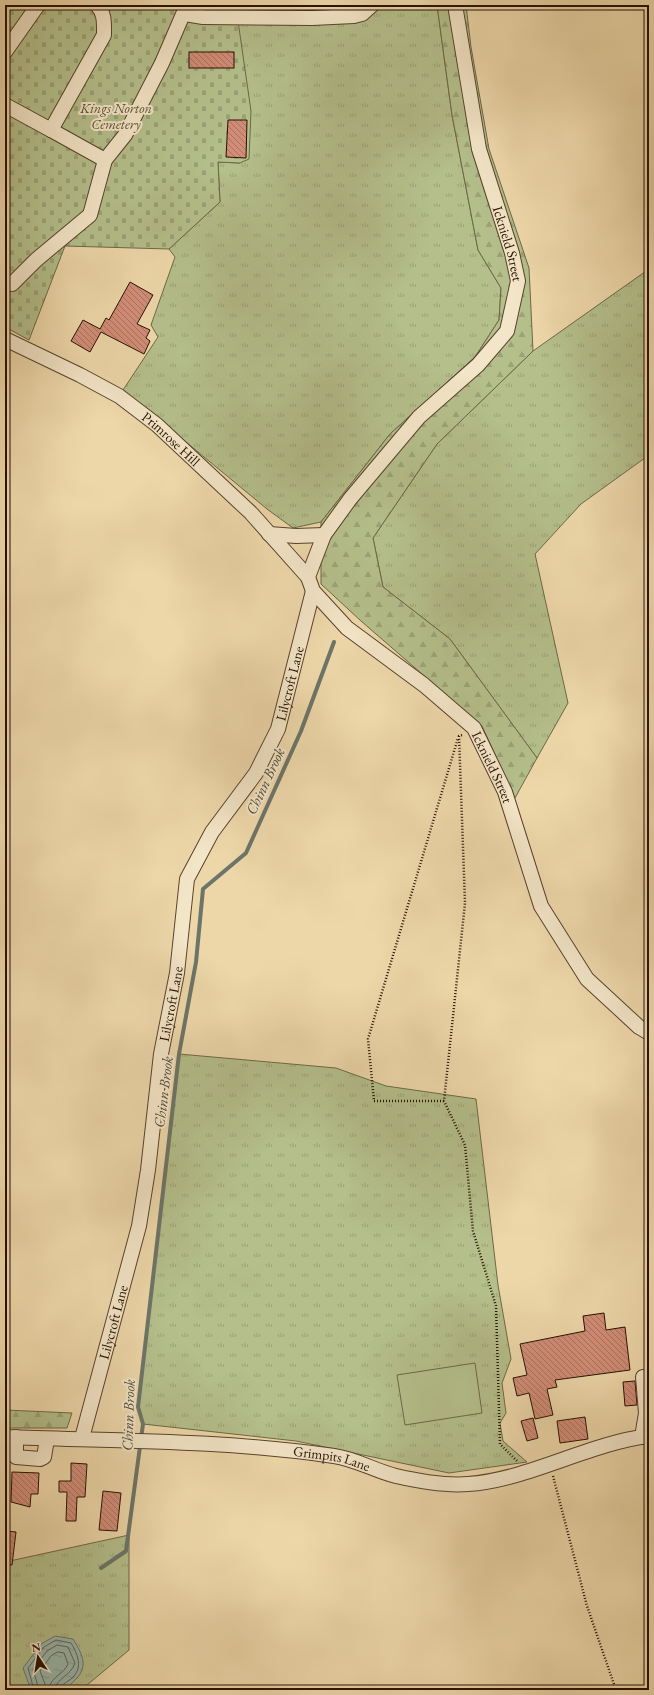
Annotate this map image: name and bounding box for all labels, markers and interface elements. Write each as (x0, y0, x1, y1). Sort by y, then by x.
park label: Kings Norton Cemetery (79, 99, 152, 133)
street label: Icknield Street (489, 204, 527, 283)
street label: Primrose Hill (138, 408, 205, 470)
street label: Lilycroft Lane (271, 644, 308, 723)
street label: Icknield Street (468, 728, 517, 806)
water label: Chinn Brook (241, 744, 289, 817)
street label: Lilycroft Lane (155, 965, 187, 1043)
water label: Chinn Brook (149, 1055, 177, 1129)
street label: Lilycroft Lane (95, 1282, 132, 1361)
water label: Chinn Brook (117, 1379, 139, 1451)
street label: Grimpits Lane (292, 1442, 374, 1476)
north arrow (18, 1637, 58, 1677)
text: N (30, 1639, 42, 1655)

